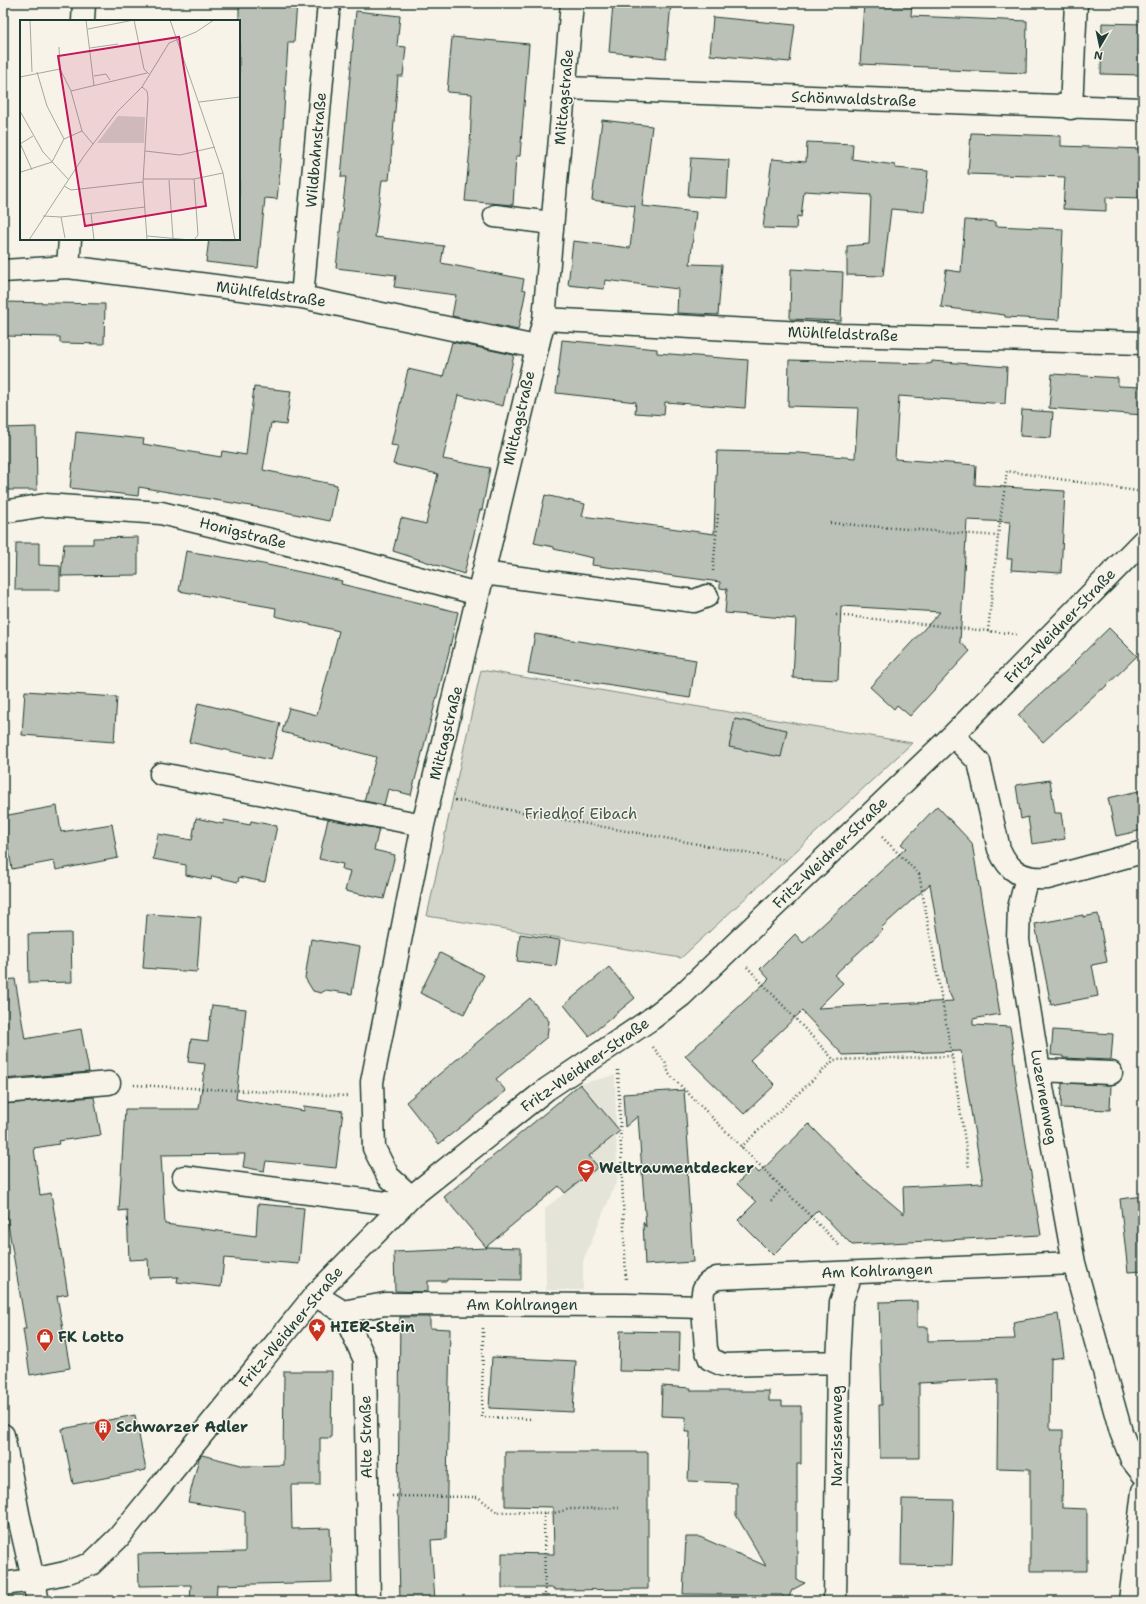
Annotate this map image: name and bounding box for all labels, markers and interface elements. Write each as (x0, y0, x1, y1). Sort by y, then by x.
inset map (20, 20, 240, 240)
north arrow (1080, 26, 1120, 66)
text: N (1093, 47, 1104, 63)
street label: Mittagstraße (550, 48, 578, 146)
street label: Schönwaldstraße (791, 87, 917, 111)
street label: Wildbahnstraße (301, 91, 331, 209)
street label: Mühlfeldstraße (215, 276, 327, 312)
street label: Mühlfeldstraße (787, 322, 899, 346)
street label: Mittagstraße (498, 369, 540, 467)
street label: Honigstraße (197, 512, 289, 554)
street label: Fritz-Weidner-Straße (1000, 564, 1120, 688)
street label: Mittagstraße (425, 684, 467, 782)
street label: Fritz-Weidner-Straße (768, 793, 892, 913)
park label: Friedhof Eibach (525, 804, 637, 824)
street label: Fritz-Weidner-Straße (517, 1013, 653, 1117)
street label: Luzernenweg (1026, 1048, 1062, 1146)
school or university icon: Weltraumentdecker (576, 1158, 596, 1183)
place label: Weltraumentdecker (599, 1158, 754, 1178)
street label: Am Kohlrangen (821, 1259, 933, 1283)
street label: Fritz-Weidner-Straße (234, 1262, 348, 1392)
street label: Am Kohlrangen (466, 1295, 578, 1315)
place icon: HIER-Stein (307, 1317, 327, 1342)
place label: HIER-Stein (330, 1317, 415, 1337)
shop icon: FK Lotto (35, 1327, 55, 1352)
place label: FK Lotto (58, 1327, 124, 1347)
street label: Narzissenweg (827, 1385, 847, 1487)
street label: Alte Straße (355, 1395, 377, 1479)
building icon: Schwarzer Adler (93, 1417, 113, 1442)
place label: Schwarzer Adler (116, 1417, 248, 1437)

